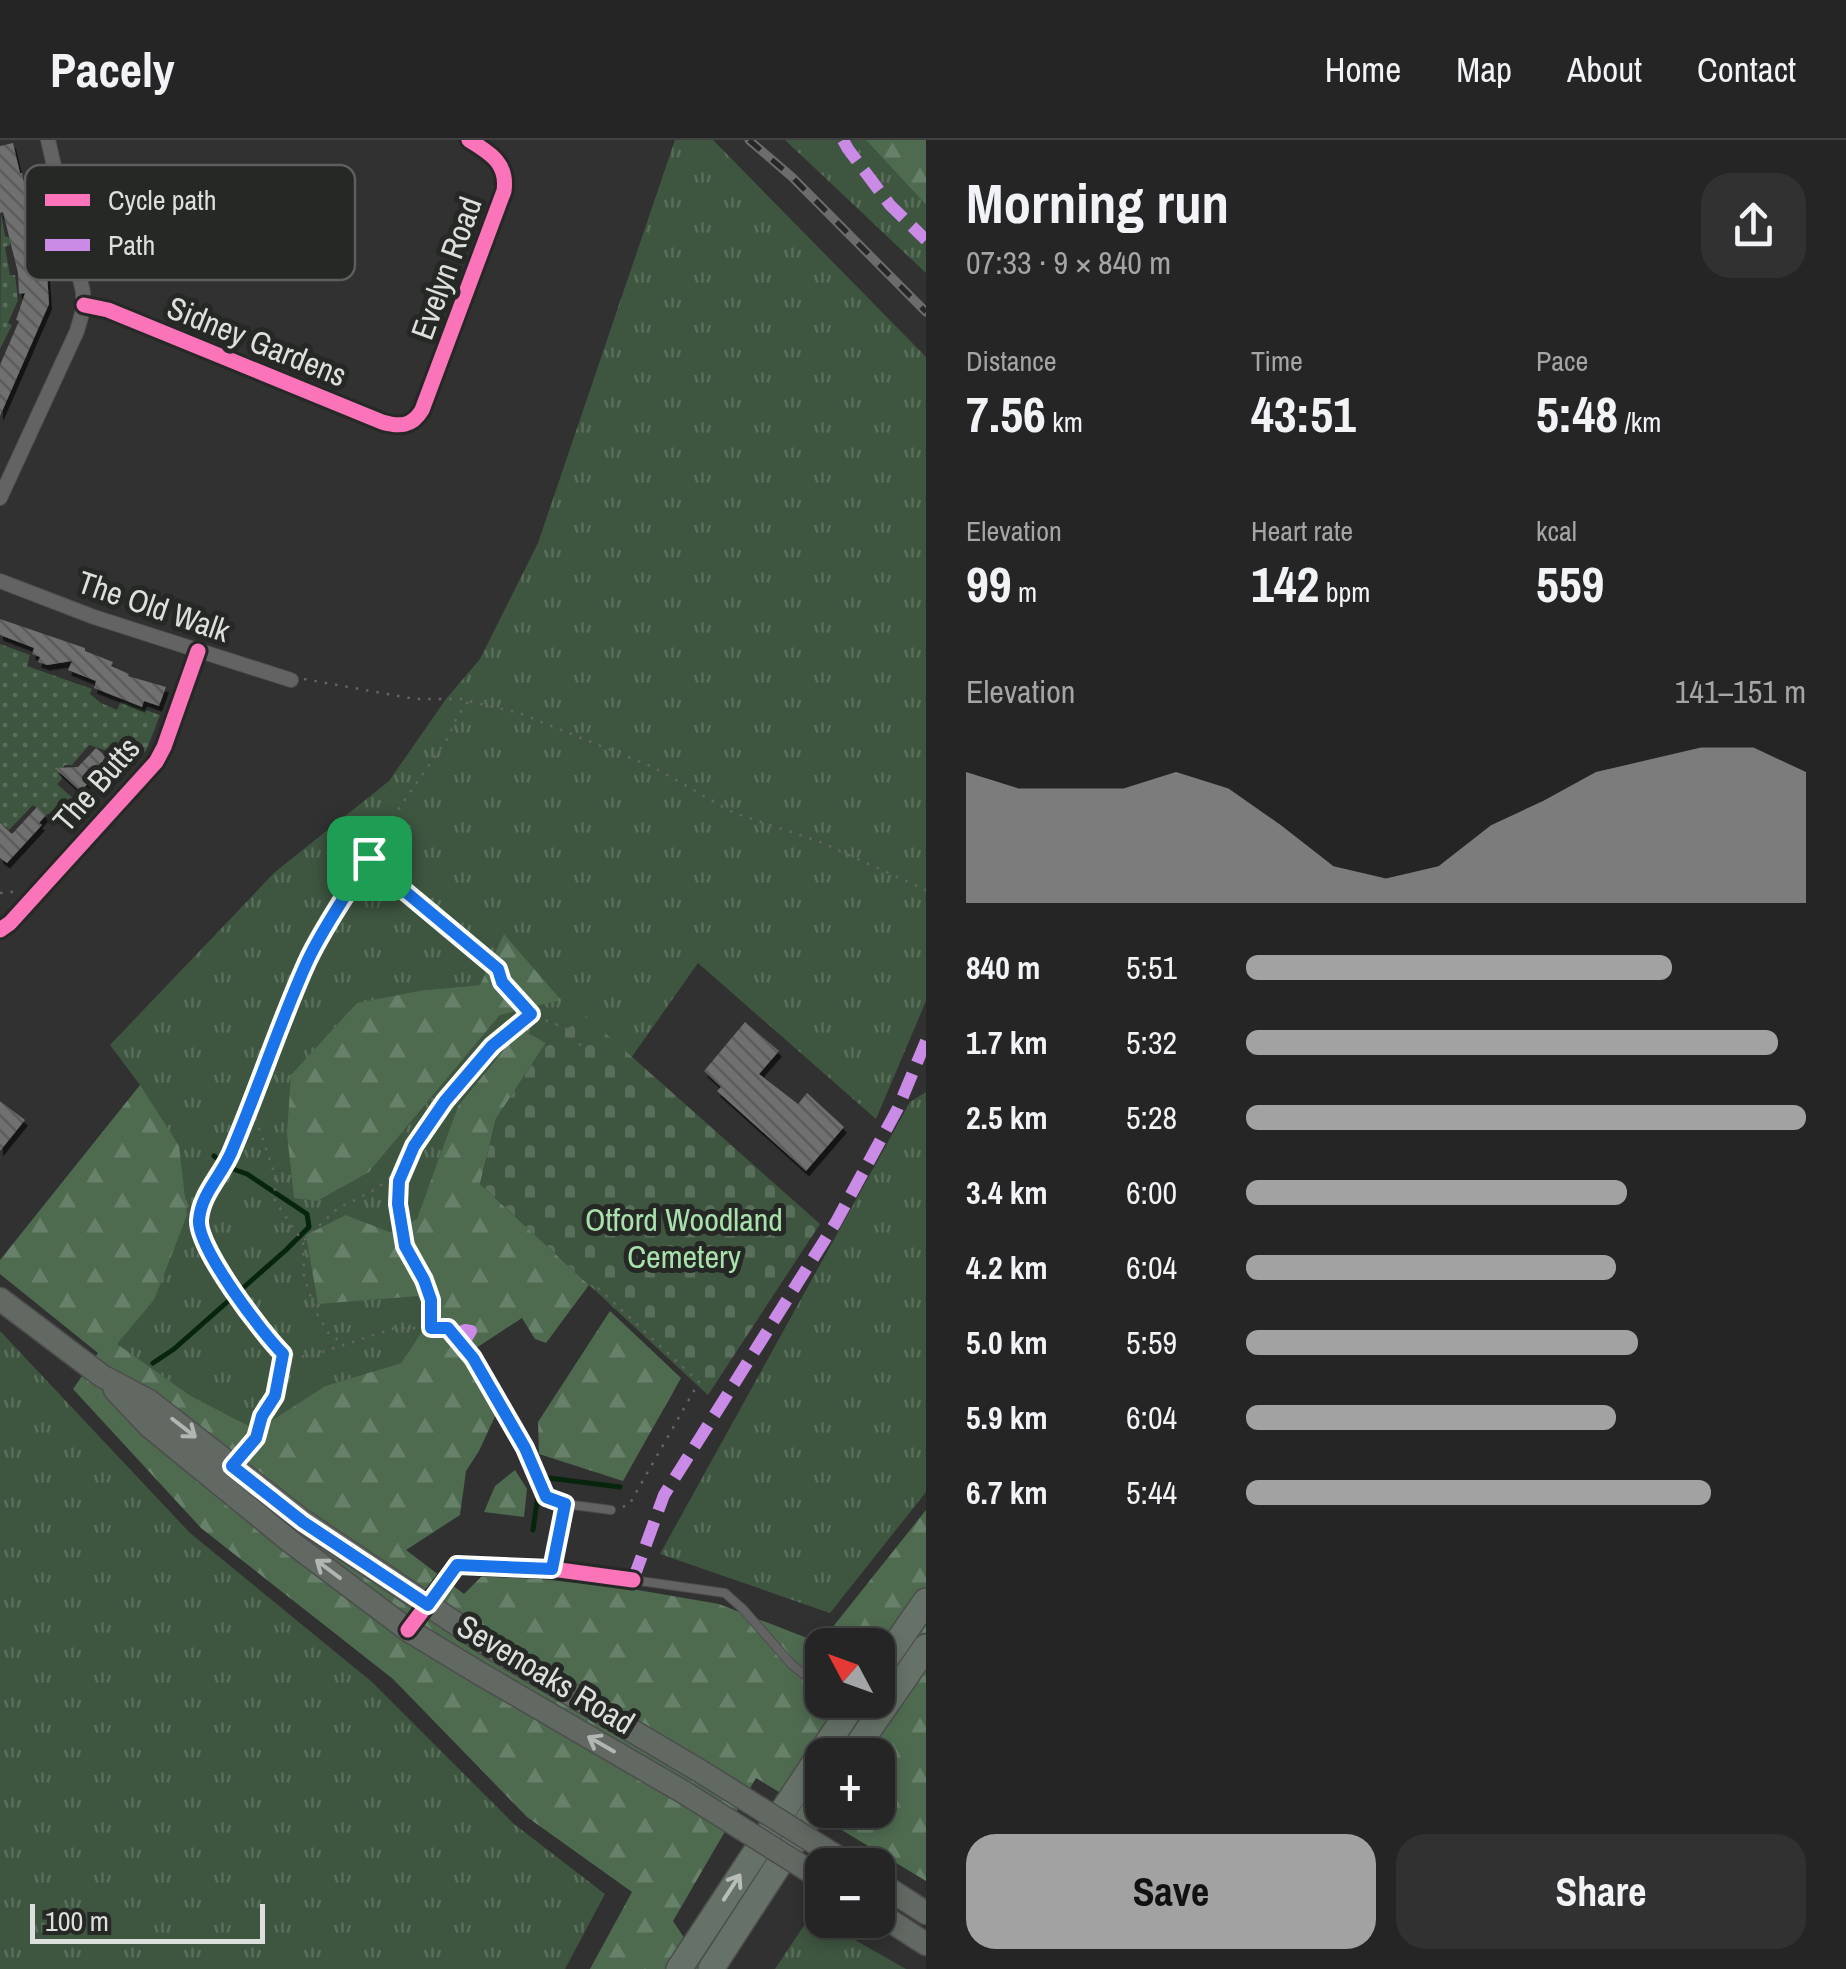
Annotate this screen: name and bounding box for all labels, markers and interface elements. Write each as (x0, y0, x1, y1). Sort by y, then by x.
text: Pacely (50, 37, 175, 102)
text: Home (1325, 46, 1401, 93)
text: Map (1456, 46, 1512, 93)
text: About (1567, 46, 1642, 93)
text: Contact (1697, 46, 1796, 93)
legend (25, 165, 355, 280)
text: Morning run (966, 166, 1229, 240)
button: share (1701, 173, 1806, 278)
text: Cycle path (108, 181, 216, 219)
street label: Evelyn Road (400, 191, 492, 345)
text: Path (108, 226, 155, 264)
text: 07:33 · 9 × 840 m (966, 241, 1171, 284)
street label: Sidney Gardens (161, 286, 353, 396)
text: Distance (966, 342, 1057, 380)
text: Time (1251, 342, 1303, 380)
text: Pace (1536, 342, 1588, 380)
text: 7.56 (966, 380, 1046, 448)
text: 43:51 (1251, 380, 1356, 448)
text: 5:48 (1536, 380, 1618, 448)
text: km (1046, 403, 1083, 441)
text: /km (1618, 403, 1661, 441)
text: Elevation (966, 512, 1062, 550)
text: Heart rate (1251, 512, 1353, 550)
text: kcal (1536, 512, 1577, 550)
text: 99 (966, 550, 1012, 618)
text: 142 (1251, 550, 1319, 618)
text: 559 (1536, 550, 1604, 618)
street label: The Old Walk (72, 560, 237, 652)
text: m (1012, 573, 1037, 611)
text: bpm (1319, 573, 1370, 611)
text: Elevation (966, 670, 1075, 713)
text: 141–151 m (1675, 670, 1806, 713)
street label: The Butts (43, 728, 149, 840)
pin (327, 816, 412, 901)
icon: arrive (342, 831, 397, 886)
text: 840 m (966, 946, 1040, 989)
text: 5:51 (1126, 946, 1177, 989)
text: 1.7 km (966, 1021, 1048, 1064)
text: 5:32 (1126, 1021, 1177, 1064)
text: 2.5 km (966, 1096, 1048, 1139)
text: 5:28 (1126, 1096, 1177, 1139)
text: 3.4 km (966, 1171, 1048, 1214)
text: 6:00 (1126, 1171, 1177, 1214)
park label: Otford Woodland Cemetery (585, 1198, 783, 1278)
text: 4.2 km (966, 1246, 1048, 1289)
text: 6:04 (1126, 1246, 1177, 1289)
text: 5.0 km (966, 1321, 1048, 1364)
text: 5:59 (1126, 1321, 1177, 1364)
text: 5.9 km (966, 1396, 1048, 1439)
text: 6:04 (1126, 1396, 1177, 1439)
one-way arrow (170, 1417, 196, 1439)
text: 6.7 km (966, 1471, 1048, 1514)
text: 5:44 (1126, 1471, 1177, 1514)
one-way arrow (315, 1559, 342, 1580)
street label: Sevenoaks Road (449, 1604, 643, 1744)
north arrow (805, 1628, 895, 1718)
map controls (805, 1628, 895, 1938)
one-way arrow (587, 1734, 616, 1754)
button: + (805, 1738, 895, 1828)
button: Save (966, 1834, 1376, 1949)
button: Share (1396, 1834, 1806, 1949)
button: − (805, 1848, 895, 1938)
one-way arrow (721, 1873, 742, 1902)
scale bar (30, 1899, 265, 1944)
text: 100 m (45, 1902, 109, 1940)

